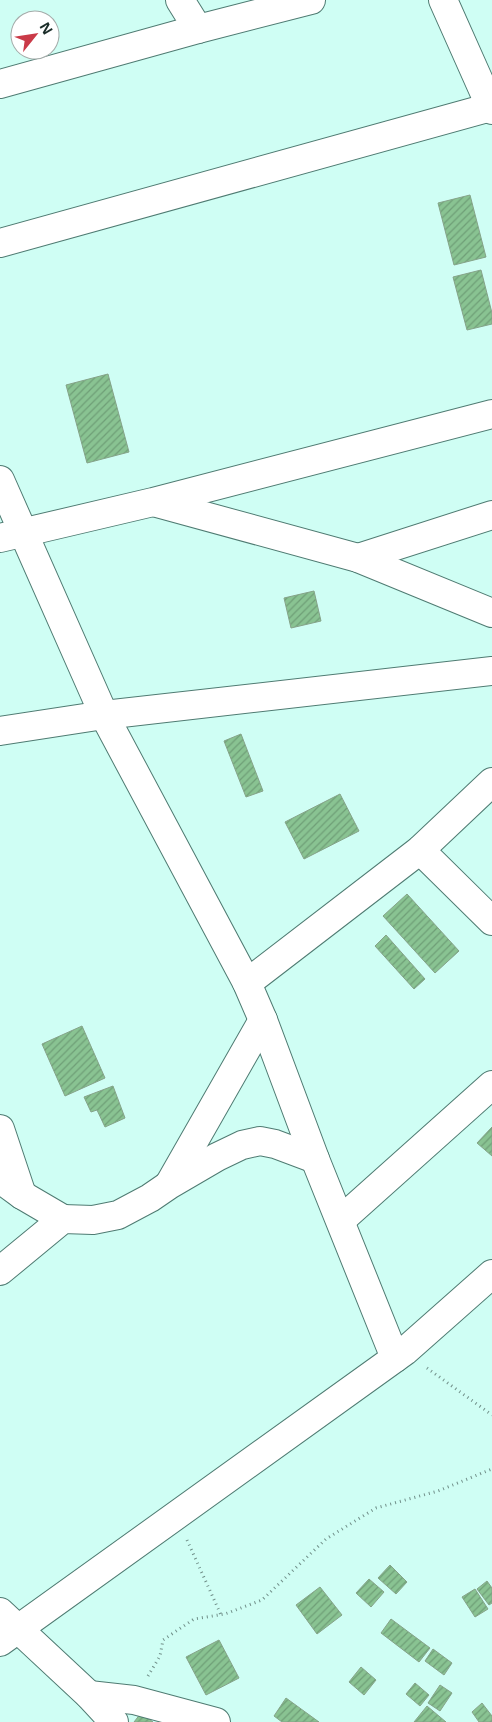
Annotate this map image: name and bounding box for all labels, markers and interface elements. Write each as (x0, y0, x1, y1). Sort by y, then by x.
north arrow (10, 10, 60, 60)
text: N (36, 19, 58, 38)

